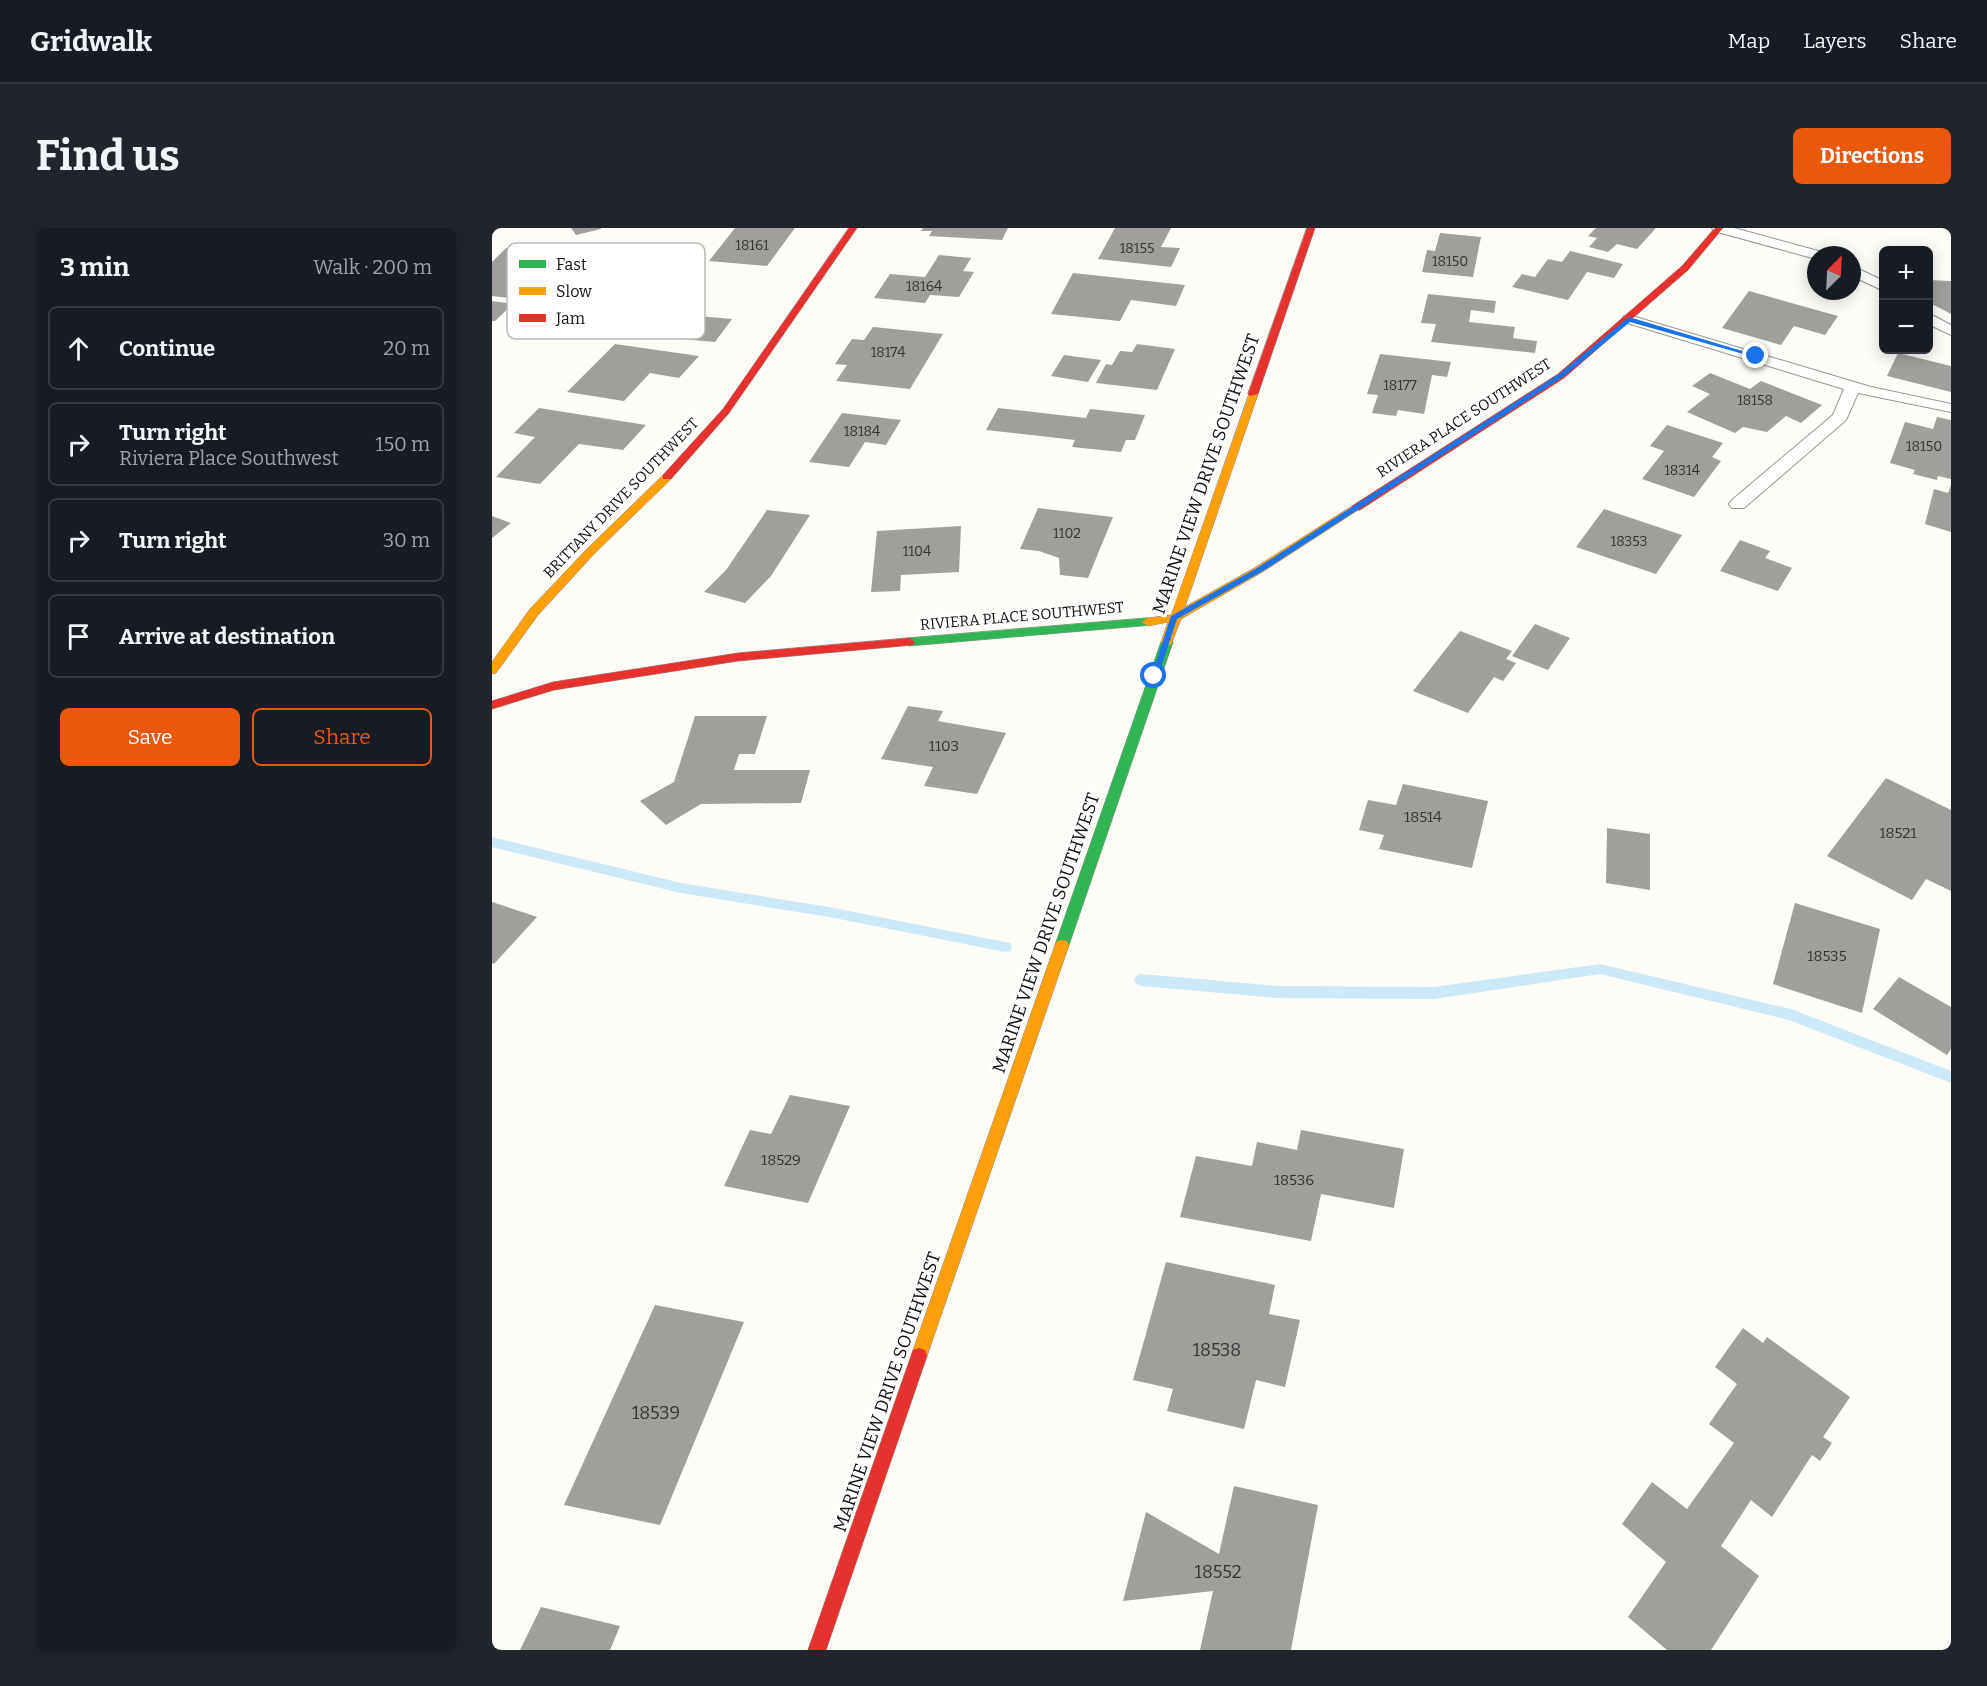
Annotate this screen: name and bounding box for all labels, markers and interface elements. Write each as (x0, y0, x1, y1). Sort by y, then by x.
text: Gridwalk (30, 25, 152, 58)
text: Map (1728, 28, 1770, 54)
text: Layers (1803, 28, 1867, 54)
text: Share (1900, 28, 1957, 54)
button: Directions (1793, 128, 1951, 184)
text: Find us (36, 131, 180, 181)
house number: 18161 (735, 237, 769, 254)
house number: 18155 (1120, 240, 1154, 257)
legend (507, 243, 705, 339)
north arrow (1807, 246, 1861, 300)
map controls (1879, 246, 1933, 354)
button: + (1879, 246, 1933, 300)
text: 3 min (60, 252, 129, 283)
house number: 18150 (1432, 253, 1468, 270)
text: Walk · 200 m (313, 255, 432, 279)
text: Fast (556, 255, 587, 274)
house number: 18164 (906, 278, 942, 295)
text: Slow (556, 282, 592, 301)
button: − (1879, 300, 1933, 354)
text: Jam (555, 309, 585, 328)
street label: MARINE VIEW DRIVE SOUTHWEST (1148, 331, 1265, 617)
icon: ahead (62, 332, 95, 365)
text: Continue (119, 335, 215, 362)
text: 20 m (383, 336, 430, 360)
route end (1742, 342, 1768, 368)
house number: 18174 (871, 344, 905, 361)
street label: RIVIERA PLACE SOUTHWEST (1373, 355, 1555, 481)
house number: 18177 (1383, 377, 1417, 394)
house number: 18158 (1737, 392, 1773, 409)
street label: BRITTANY DRIVE SOUTHWEST (540, 414, 702, 582)
text: Turn right (119, 419, 227, 446)
house number: 18184 (844, 423, 880, 440)
icon: right (62, 428, 95, 461)
text: 150 m (375, 432, 430, 456)
house number: 18150 (1906, 438, 1942, 455)
text: Riviera Place Southwest (119, 446, 339, 470)
house number: 18314 (1664, 462, 1700, 479)
icon: right (62, 524, 95, 557)
house number: 1102 (1053, 525, 1081, 542)
text: Turn right (119, 527, 227, 554)
text: 30 m (383, 528, 430, 552)
house number: 18353 (1611, 533, 1647, 550)
house number: 1104 (903, 543, 931, 560)
street label: RIVIERA PLACE SOUTHWEST (919, 598, 1125, 634)
icon: arrive (62, 620, 95, 653)
text: Arrive at destination (119, 623, 335, 650)
route start (1140, 662, 1166, 688)
button: Save (60, 708, 240, 766)
button: Share (252, 708, 432, 766)
house number: 1103 (929, 737, 959, 755)
street label: MARINE VIEW DRIVE SOUTHWEST (988, 790, 1105, 1076)
house number: 18514 (1404, 808, 1442, 826)
house number: 18521 (1879, 824, 1917, 842)
house number: 18535 (1807, 947, 1847, 965)
house number: 18529 (761, 1151, 801, 1169)
house number: 18536 (1274, 1171, 1314, 1189)
street label: MARINE VIEW DRIVE SOUTHWEST (829, 1249, 946, 1535)
house number: 18538 (1193, 1339, 1241, 1361)
house number: 18539 (632, 1402, 680, 1424)
house number: 18552 (1195, 1561, 1241, 1583)

